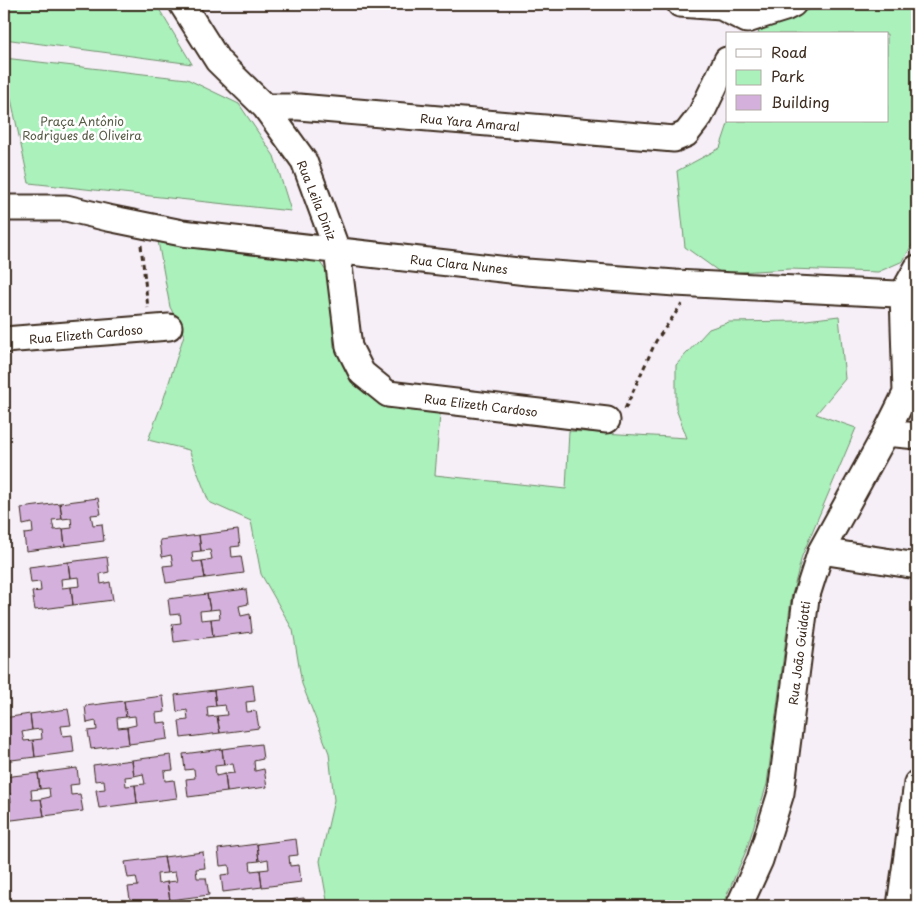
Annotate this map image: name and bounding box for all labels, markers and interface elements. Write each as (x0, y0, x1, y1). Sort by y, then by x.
legend (726, 32, 888, 122)
text: Road (771, 40, 807, 63)
text: Park (771, 64, 805, 87)
text: Building (771, 90, 830, 113)
street label: Rua Yara Amaral (419, 109, 521, 135)
park label: Praça Antônio Rodrigues de Oliveira (22, 112, 142, 144)
street label: Rua Leila Diniz (293, 157, 341, 243)
street label: Rua Clara Nunes (409, 250, 509, 278)
street label: Rua Elizeth Cardoso (28, 320, 144, 348)
street label: Rua Elizeth Cardoso (423, 389, 539, 421)
street label: Rua João Guidotti (784, 600, 814, 706)

